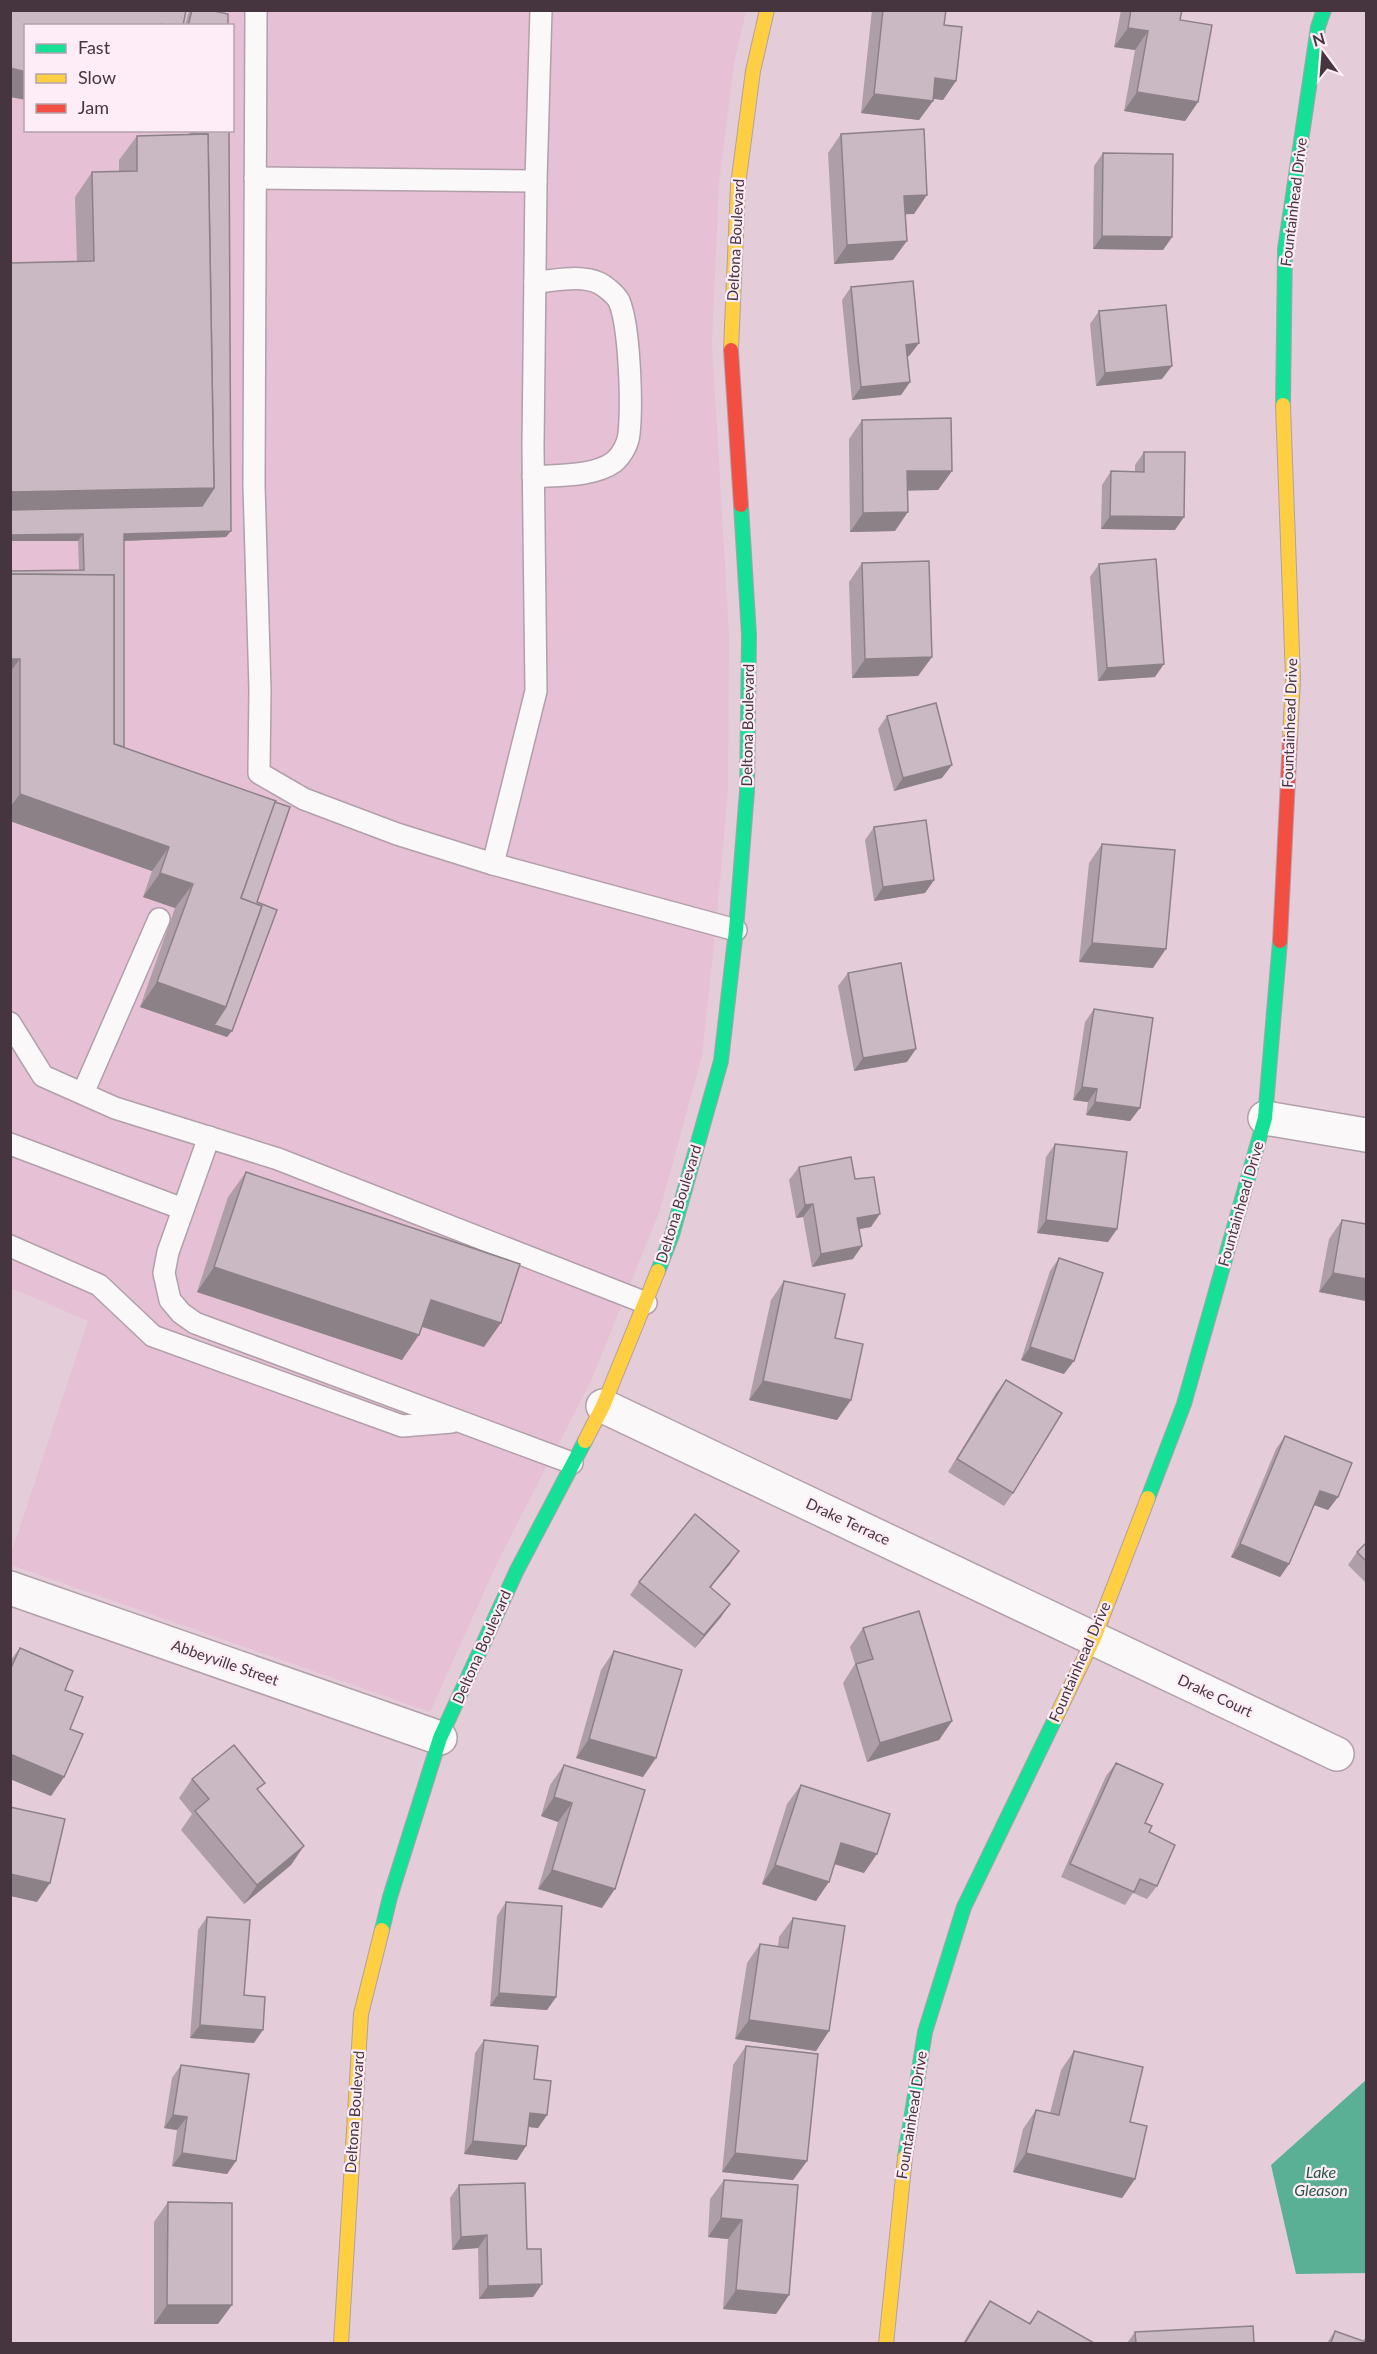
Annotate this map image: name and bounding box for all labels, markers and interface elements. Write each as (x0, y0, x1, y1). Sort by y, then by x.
legend (24, 24, 234, 132)
north arrow (1293, 24, 1353, 84)
text: N (1310, 28, 1327, 50)
text: Fast (78, 36, 111, 58)
text: Slow (78, 66, 116, 88)
text: Jam (78, 96, 109, 118)
street label: Fountainhead Drive (1276, 136, 1310, 267)
street label: Deltona Boulevard (723, 178, 747, 302)
street label: Fountainhead Drive (1278, 658, 1300, 788)
street label: Deltona Boulevard (737, 664, 757, 786)
street label: Fountainhead Drive (1214, 1139, 1267, 1268)
street label: Deltona Boulevard (652, 1142, 705, 1265)
street label: Drake Terrace (804, 1494, 893, 1548)
street label: Deltona Boulevard (448, 1587, 514, 1706)
street label: Fountainhead Drive (1045, 1599, 1114, 1724)
street label: Abbeyville Street (169, 1635, 282, 1689)
street label: Drake Court (1175, 1670, 1256, 1721)
street label: Fountainhead Drive (892, 2049, 930, 2180)
street label: Deltona Boulevard (341, 2050, 367, 2174)
water label: Lake Gleason (1294, 2162, 1348, 2199)

